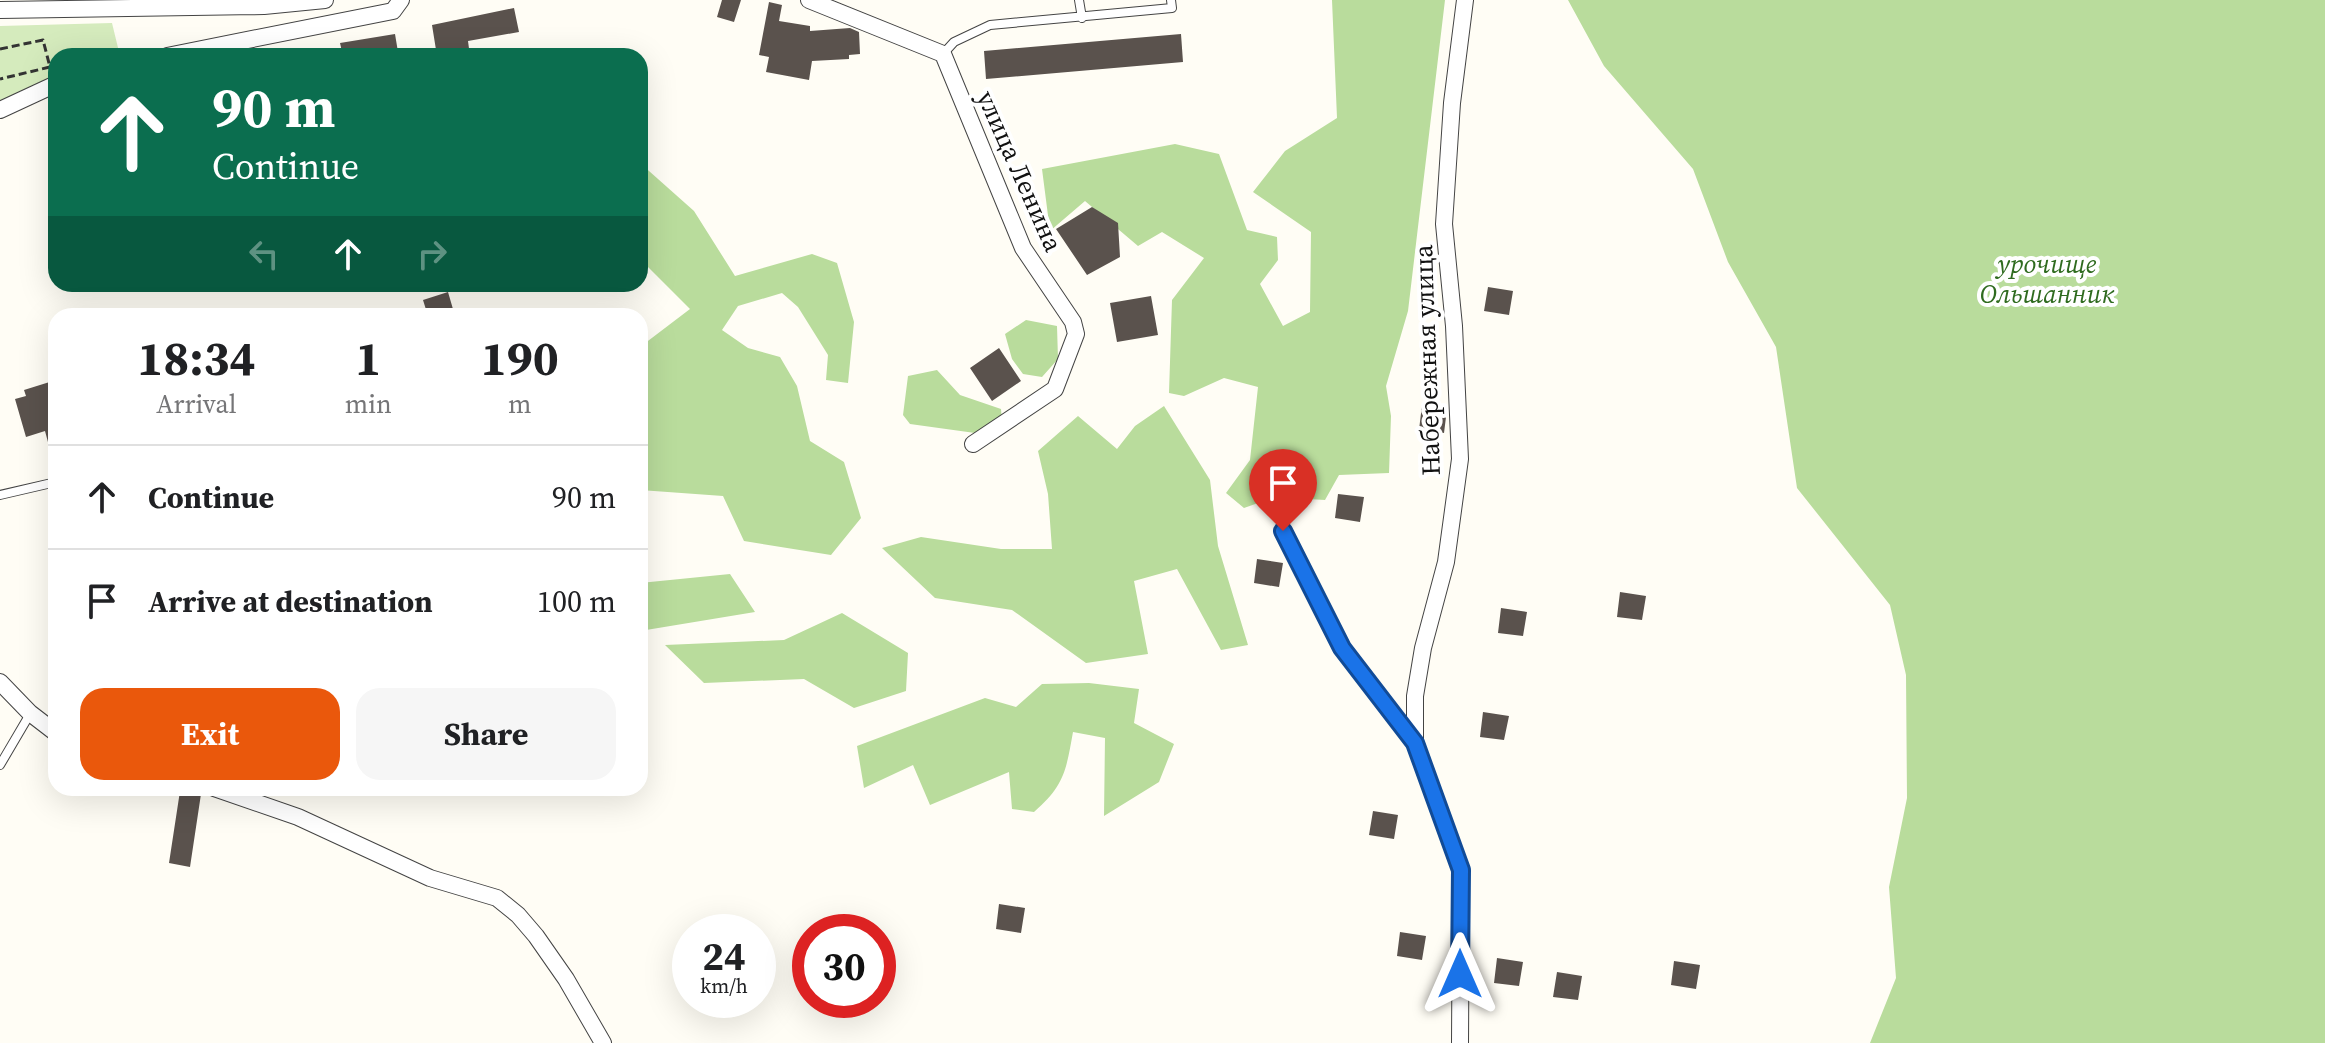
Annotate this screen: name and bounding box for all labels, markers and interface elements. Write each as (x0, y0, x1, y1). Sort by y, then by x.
text: 90 m (212, 69, 335, 146)
icon: ahead (80, 80, 184, 184)
street label: улица Ленина (968, 85, 1072, 258)
text: Continue (212, 142, 359, 191)
icon: left (242, 232, 286, 276)
icon: ahead (326, 232, 370, 276)
icon: right (410, 232, 454, 276)
street label: Набережная улица (1405, 243, 1449, 476)
park label: урочище Ольшанник (1980, 246, 2114, 312)
text: 18:34 (137, 325, 256, 391)
text: 1 (355, 325, 381, 391)
text: 190 (481, 325, 559, 391)
text: Arrival (156, 386, 237, 422)
text: min (345, 386, 392, 422)
text: m (508, 386, 532, 422)
pin (1249, 449, 1317, 531)
icon: arrive (1261, 461, 1305, 505)
icon: ahead (80, 475, 124, 519)
text: Continue (148, 477, 274, 518)
text: 90 m (552, 477, 616, 518)
icon: arrive (80, 579, 124, 623)
text: Arrive at destination (148, 581, 433, 622)
text: 100 m (537, 581, 616, 622)
button: Exit (80, 688, 340, 780)
button: Share (356, 688, 616, 780)
speed limit sign: 30 (792, 914, 896, 1018)
text: 24 (702, 929, 746, 983)
position arrow (1418, 932, 1502, 1016)
text: km/h (700, 972, 748, 1000)

